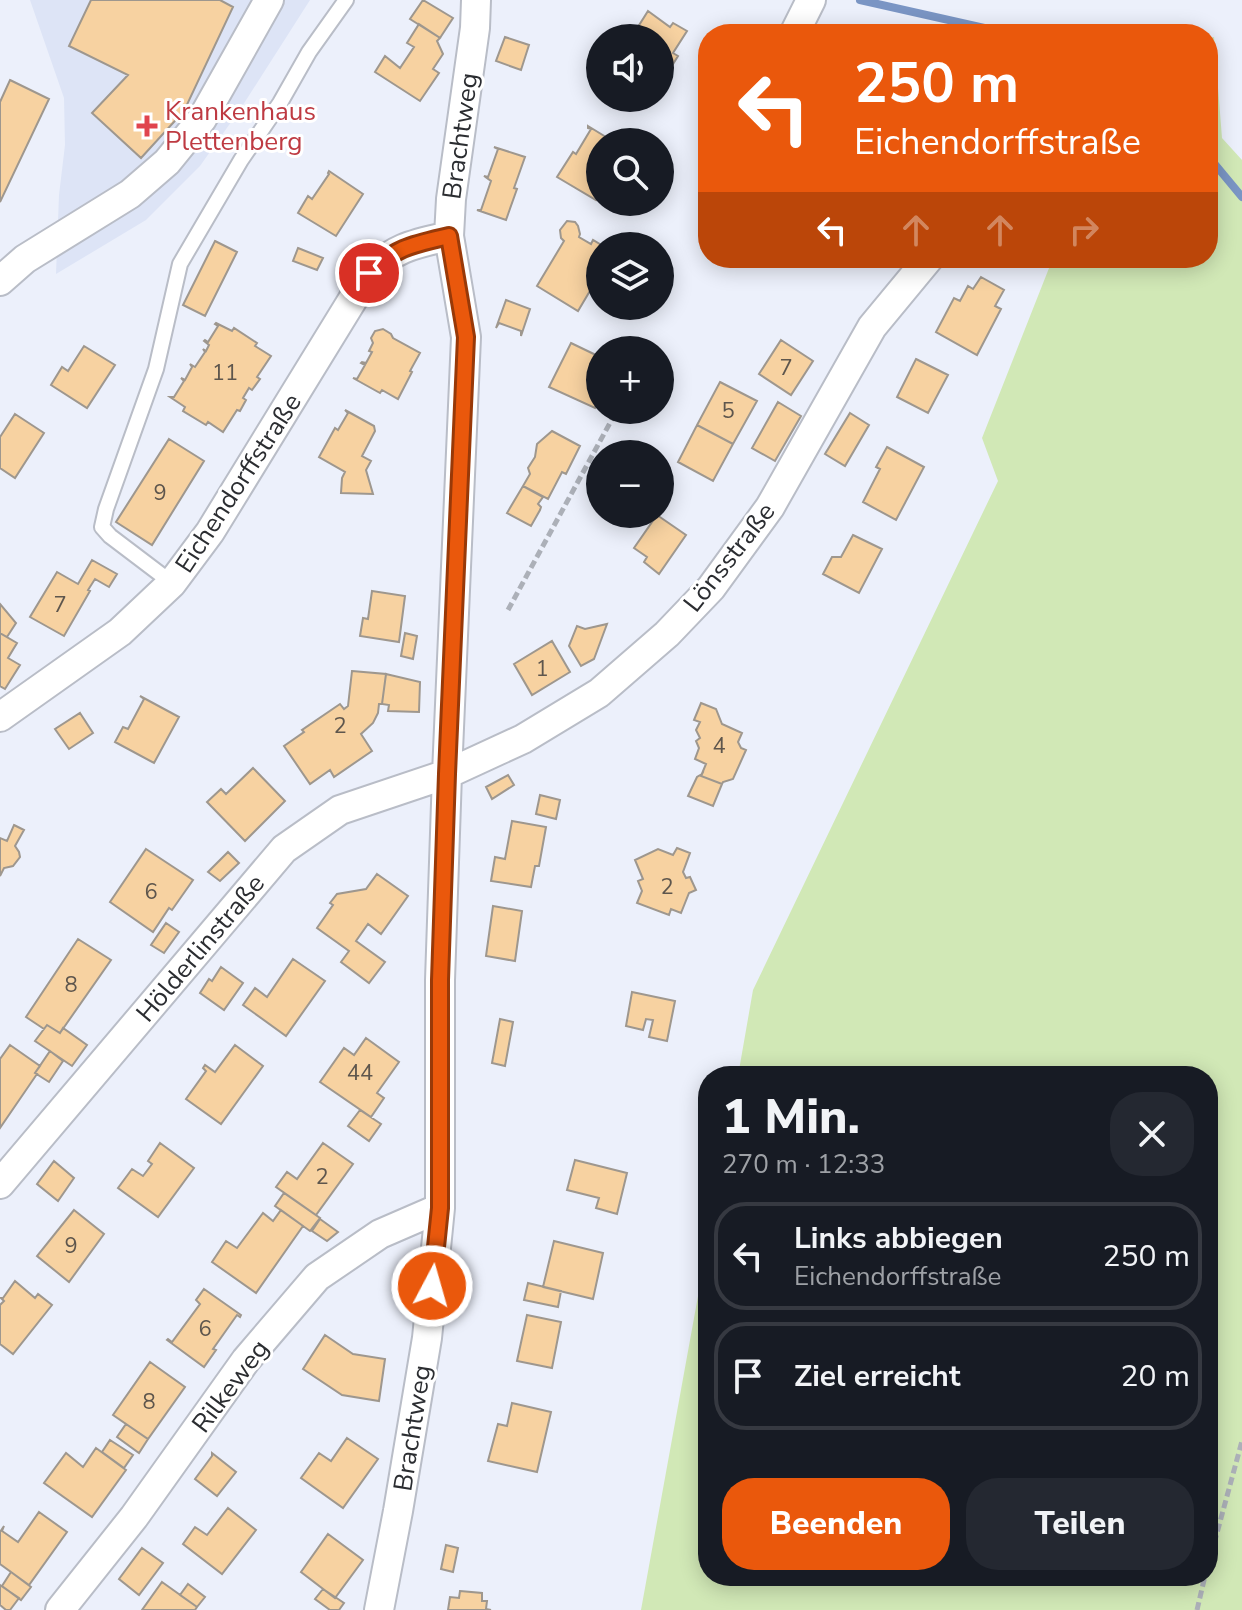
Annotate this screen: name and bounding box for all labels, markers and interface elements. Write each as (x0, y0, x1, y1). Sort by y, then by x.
map controls (586, 24, 674, 528)
button: sound (586, 24, 674, 112)
text: 250 m (854, 45, 1019, 122)
icon: left (722, 56, 826, 160)
street label: Brachtweg (434, 71, 487, 202)
place label: Krankenhaus Plettenberg (165, 94, 316, 159)
marker: Krankenhaus Plettenberg (136, 115, 158, 137)
text: Eichendorffstraße (854, 118, 1141, 167)
button: search (586, 128, 674, 216)
icon: left (810, 208, 854, 252)
icon: ahead (894, 208, 938, 252)
icon: ahead (978, 208, 1022, 252)
icon: right (1062, 208, 1106, 252)
button: layers (586, 232, 674, 320)
pin (335, 239, 403, 307)
icon: arrive (347, 251, 391, 295)
button: + (586, 336, 674, 424)
house number: 7 (779, 353, 793, 383)
house number: 11 (212, 358, 238, 388)
street label: Eichendorffstraße (167, 387, 310, 580)
house number: 5 (721, 396, 735, 426)
button: − (586, 440, 674, 528)
house number: 9 (153, 478, 167, 508)
street label: Lönsstraße (676, 495, 783, 619)
house number: 7 (53, 590, 67, 620)
house number: 1 (535, 654, 549, 684)
house number: 2 (333, 711, 347, 741)
house number: 4 (712, 731, 726, 761)
street label: Hölderlinstraße (128, 867, 273, 1030)
house number: 2 (660, 872, 674, 902)
house number: 6 (144, 877, 158, 907)
house number: 8 (64, 970, 78, 1000)
house number: 44 (347, 1058, 373, 1088)
text: 1 Min. (722, 1084, 860, 1150)
button: close (1110, 1092, 1194, 1176)
text: 270 m · 12:33 (722, 1147, 885, 1182)
house number: 2 (315, 1162, 329, 1192)
text: Links abbiegen (794, 1218, 1003, 1259)
house number: 9 (64, 1231, 78, 1261)
icon: left (726, 1234, 770, 1278)
text: 250 m (1103, 1236, 1190, 1277)
position arrow (390, 1244, 474, 1328)
text: Eichendorffstraße (794, 1259, 1001, 1294)
house number: 6 (198, 1314, 212, 1344)
street label: Rilkeweg (184, 1333, 277, 1440)
icon: arrive (726, 1354, 770, 1398)
text: Ziel erreicht (794, 1356, 960, 1397)
text: 20 m (1121, 1356, 1190, 1397)
street label: Brachtweg (385, 1362, 440, 1494)
house number: 8 (142, 1387, 156, 1417)
button: Beenden (722, 1478, 950, 1570)
button: Teilen (966, 1478, 1194, 1570)

